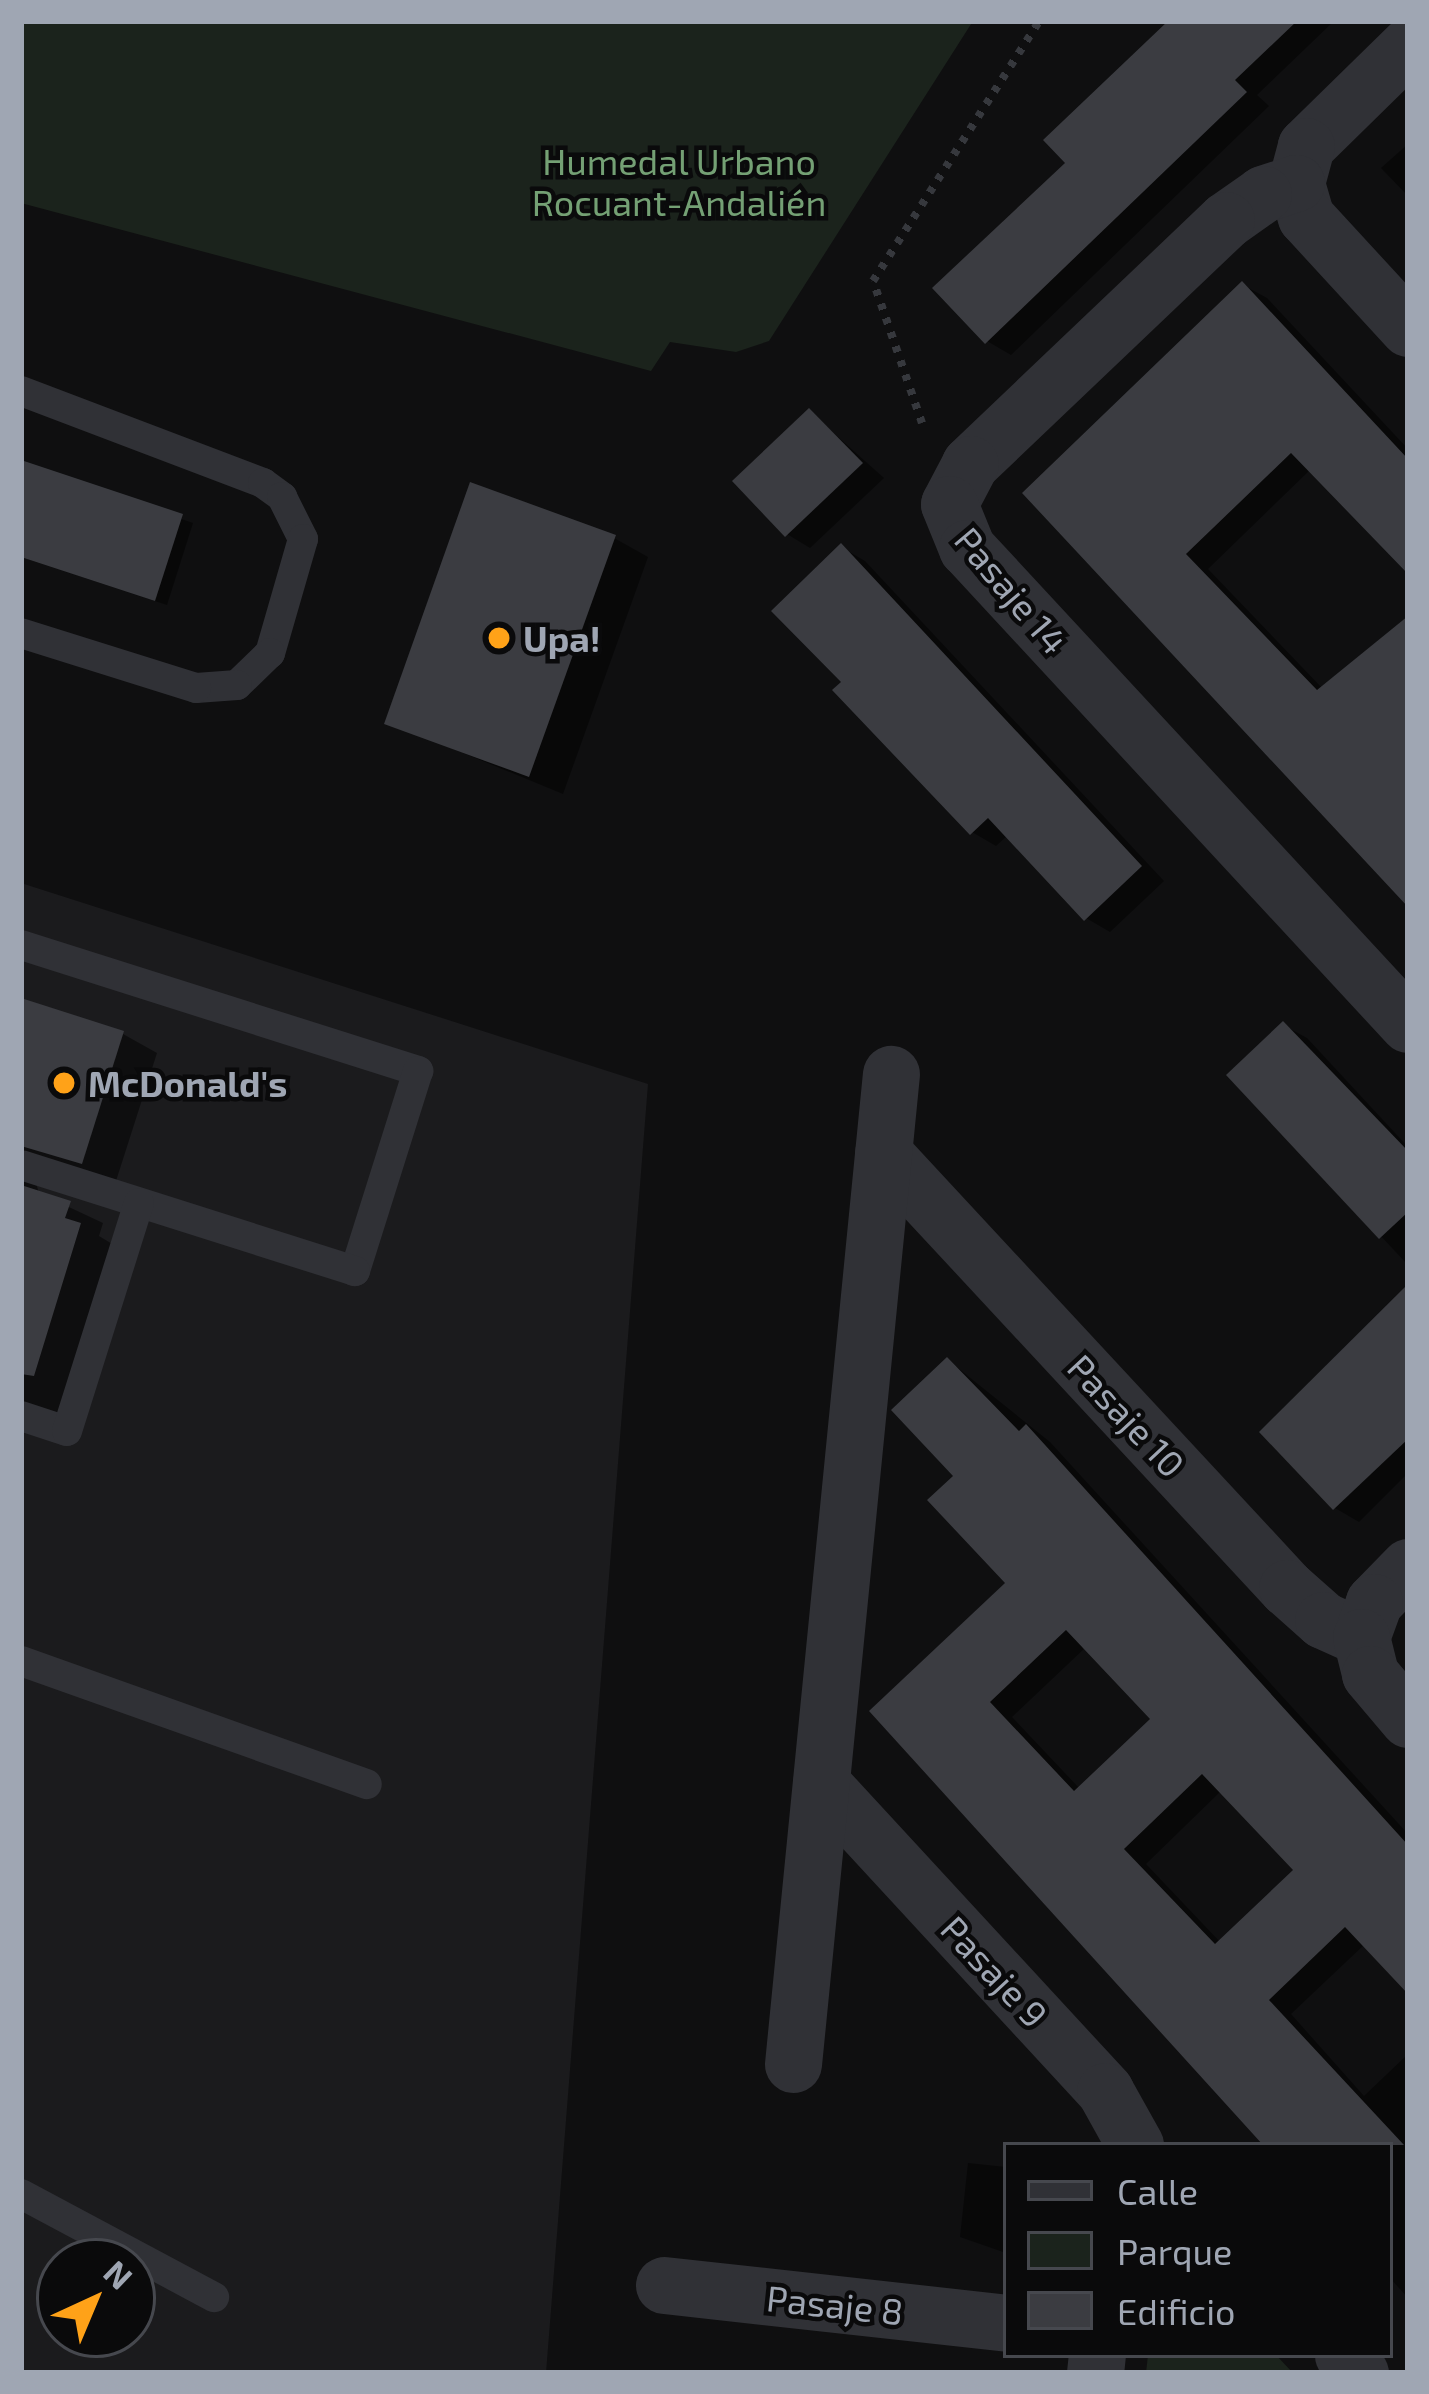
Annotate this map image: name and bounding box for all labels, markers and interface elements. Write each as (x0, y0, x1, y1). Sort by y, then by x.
park label: Humedal Urbano Rocuant-Andalién (532, 138, 826, 223)
street label: Pasaje 14 (947, 518, 1077, 662)
place label: Upa! (523, 616, 601, 660)
marker: Upa! (486, 625, 512, 651)
place label: McDonald's (88, 1061, 287, 1105)
marker: McDonald's (51, 1070, 77, 1096)
street label: Pasaje 10 (1060, 1345, 1194, 1485)
street label: Pasaje 9 (933, 1907, 1057, 2035)
legend (1003, 2142, 1393, 2358)
text: Calle (1117, 2169, 1198, 2212)
text: Parque (1117, 2229, 1232, 2272)
north arrow (36, 2238, 156, 2358)
text: N (96, 2252, 141, 2297)
street label: Pasaje 8 (765, 2275, 905, 2333)
text: Edificio (1117, 2289, 1236, 2332)

